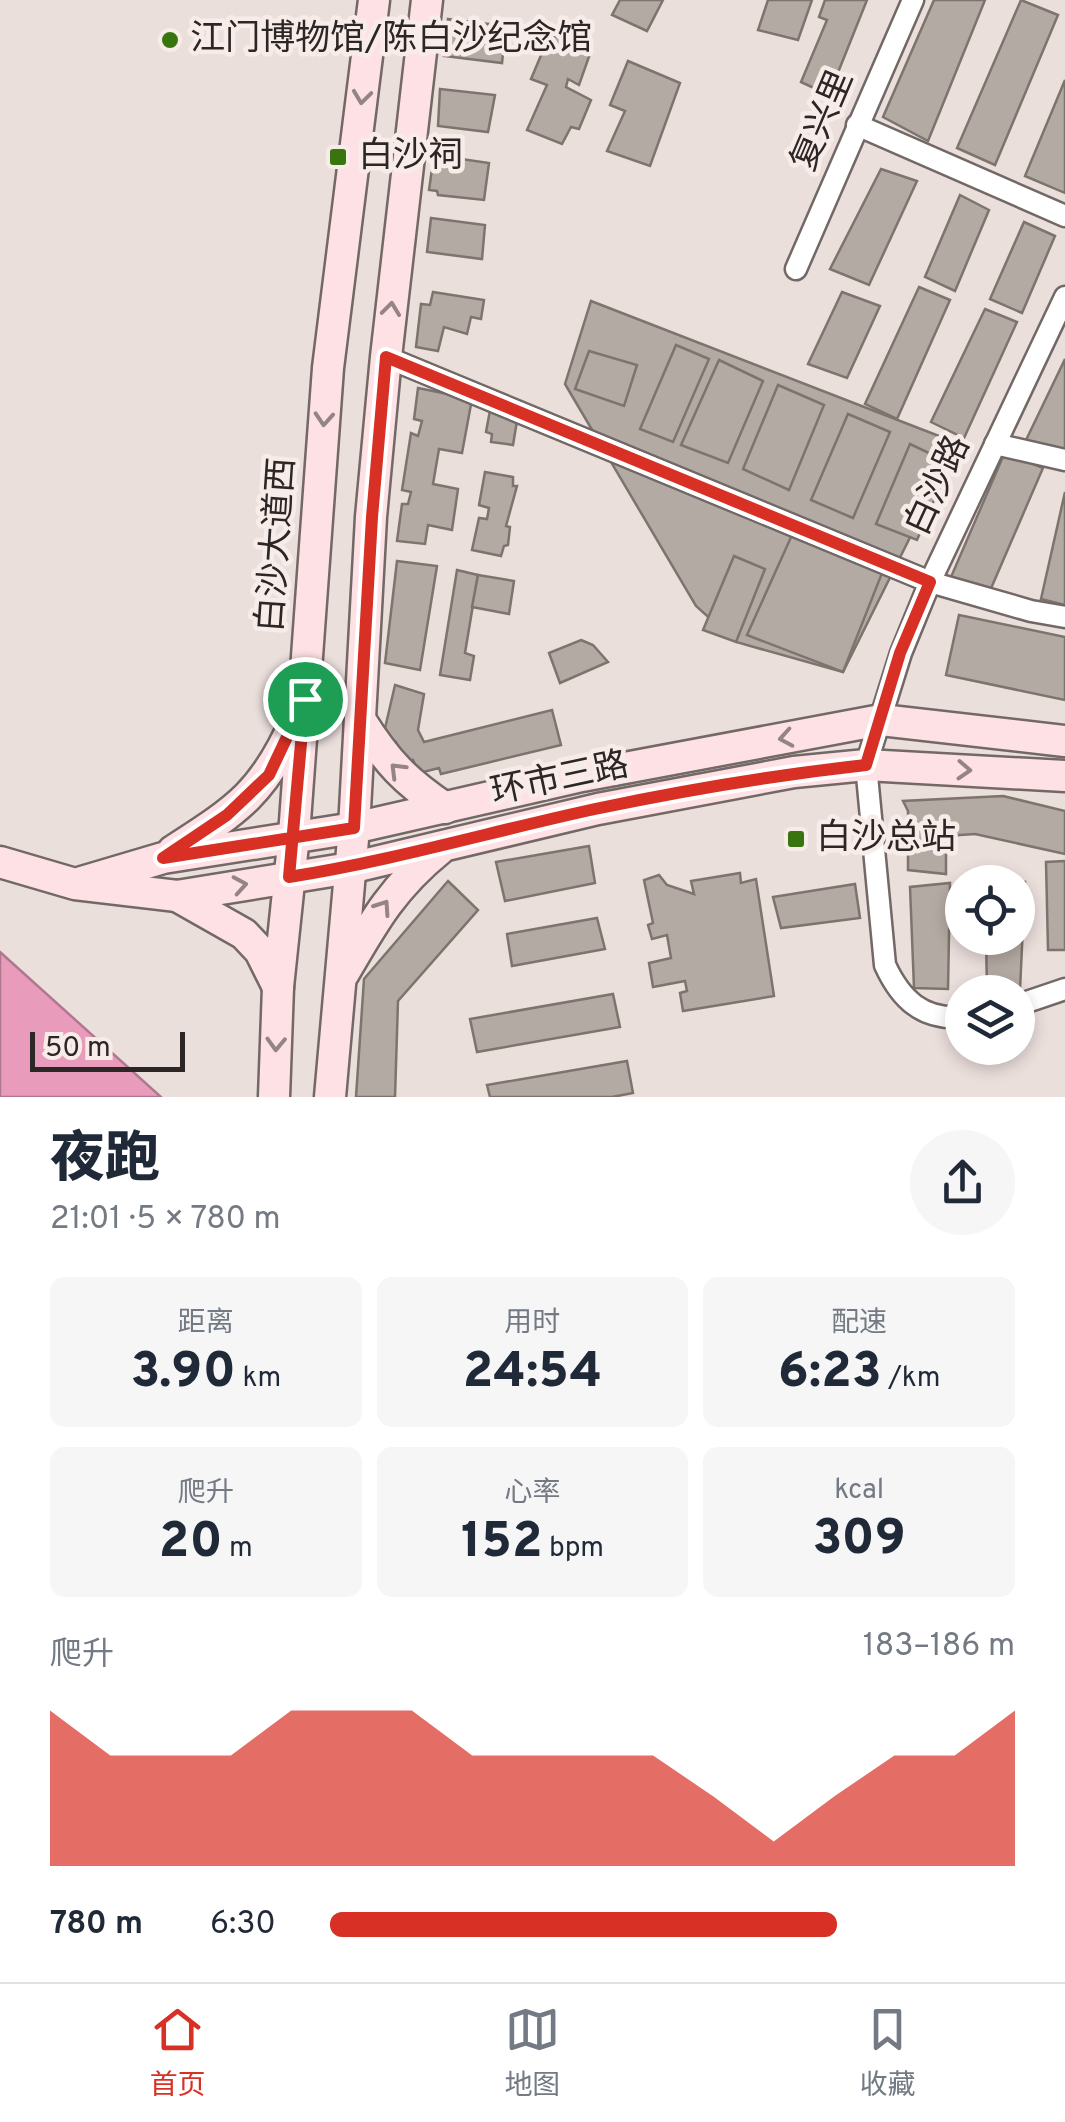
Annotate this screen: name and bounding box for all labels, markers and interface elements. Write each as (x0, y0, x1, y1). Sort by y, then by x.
place label: 江门博物馆/陈白沙纪念馆 (190, 18, 592, 62)
marker: 江门博物馆/陈白沙纪念馆 (159, 29, 181, 51)
street label: 复兴里 (783, 64, 865, 178)
one-way arrow (352, 89, 373, 105)
place label: 白沙祠 (358, 135, 463, 179)
marker: 白沙祠 (327, 146, 349, 168)
one-way arrow (380, 301, 401, 317)
one-way arrow (314, 412, 335, 428)
street label: 白沙路 (897, 429, 981, 543)
street label: 白沙大道西 (250, 456, 306, 634)
pin (263, 657, 348, 742)
icon: arrive (278, 672, 333, 727)
one-way arrow (777, 727, 794, 748)
street label: 环市三路 (487, 744, 633, 816)
one-way arrow (956, 759, 972, 780)
one-way arrow (391, 764, 409, 782)
place label: 白沙总站 (816, 817, 956, 861)
marker: 白沙总站 (785, 828, 807, 850)
map controls (945, 865, 1035, 1065)
button: locate (945, 865, 1035, 955)
one-way arrow (232, 875, 249, 896)
one-way arrow (371, 900, 390, 918)
button: layers (945, 975, 1035, 1065)
scale bar (30, 1027, 185, 1072)
text: 50 m (45, 1031, 111, 1067)
one-way arrow (265, 1036, 286, 1052)
text: 夜跑 (50, 1127, 160, 1197)
button: share (910, 1130, 1015, 1235)
text: 21:01 · 5 × 780 m (50, 1200, 281, 1240)
text: 距离 (178, 1306, 234, 1342)
text: 用时 (504, 1306, 561, 1342)
text: 配速 (831, 1306, 887, 1342)
text: 3.90 (130, 1342, 236, 1405)
text: 24:54 (463, 1342, 602, 1405)
text: 6:23 (778, 1342, 882, 1405)
text: km (236, 1361, 281, 1397)
text: /km (882, 1361, 941, 1397)
text: kcal (834, 1473, 884, 1509)
text: 爬升 (178, 1476, 234, 1512)
text: 心率 (504, 1476, 561, 1512)
text: 309 (813, 1509, 906, 1572)
text: 20 (159, 1512, 223, 1575)
text: 152 (461, 1512, 542, 1575)
text: m (223, 1531, 253, 1567)
text: bpm (542, 1531, 604, 1567)
text: 183–186 m (863, 1627, 1015, 1667)
text: 爬升 (50, 1636, 114, 1676)
text: 780 m (50, 1905, 143, 1945)
text: 6:30 (210, 1905, 276, 1945)
tab: 首页 (149, 2002, 206, 2105)
tab: 地图 (504, 2002, 561, 2105)
tab: 收藏 (859, 2002, 916, 2105)

